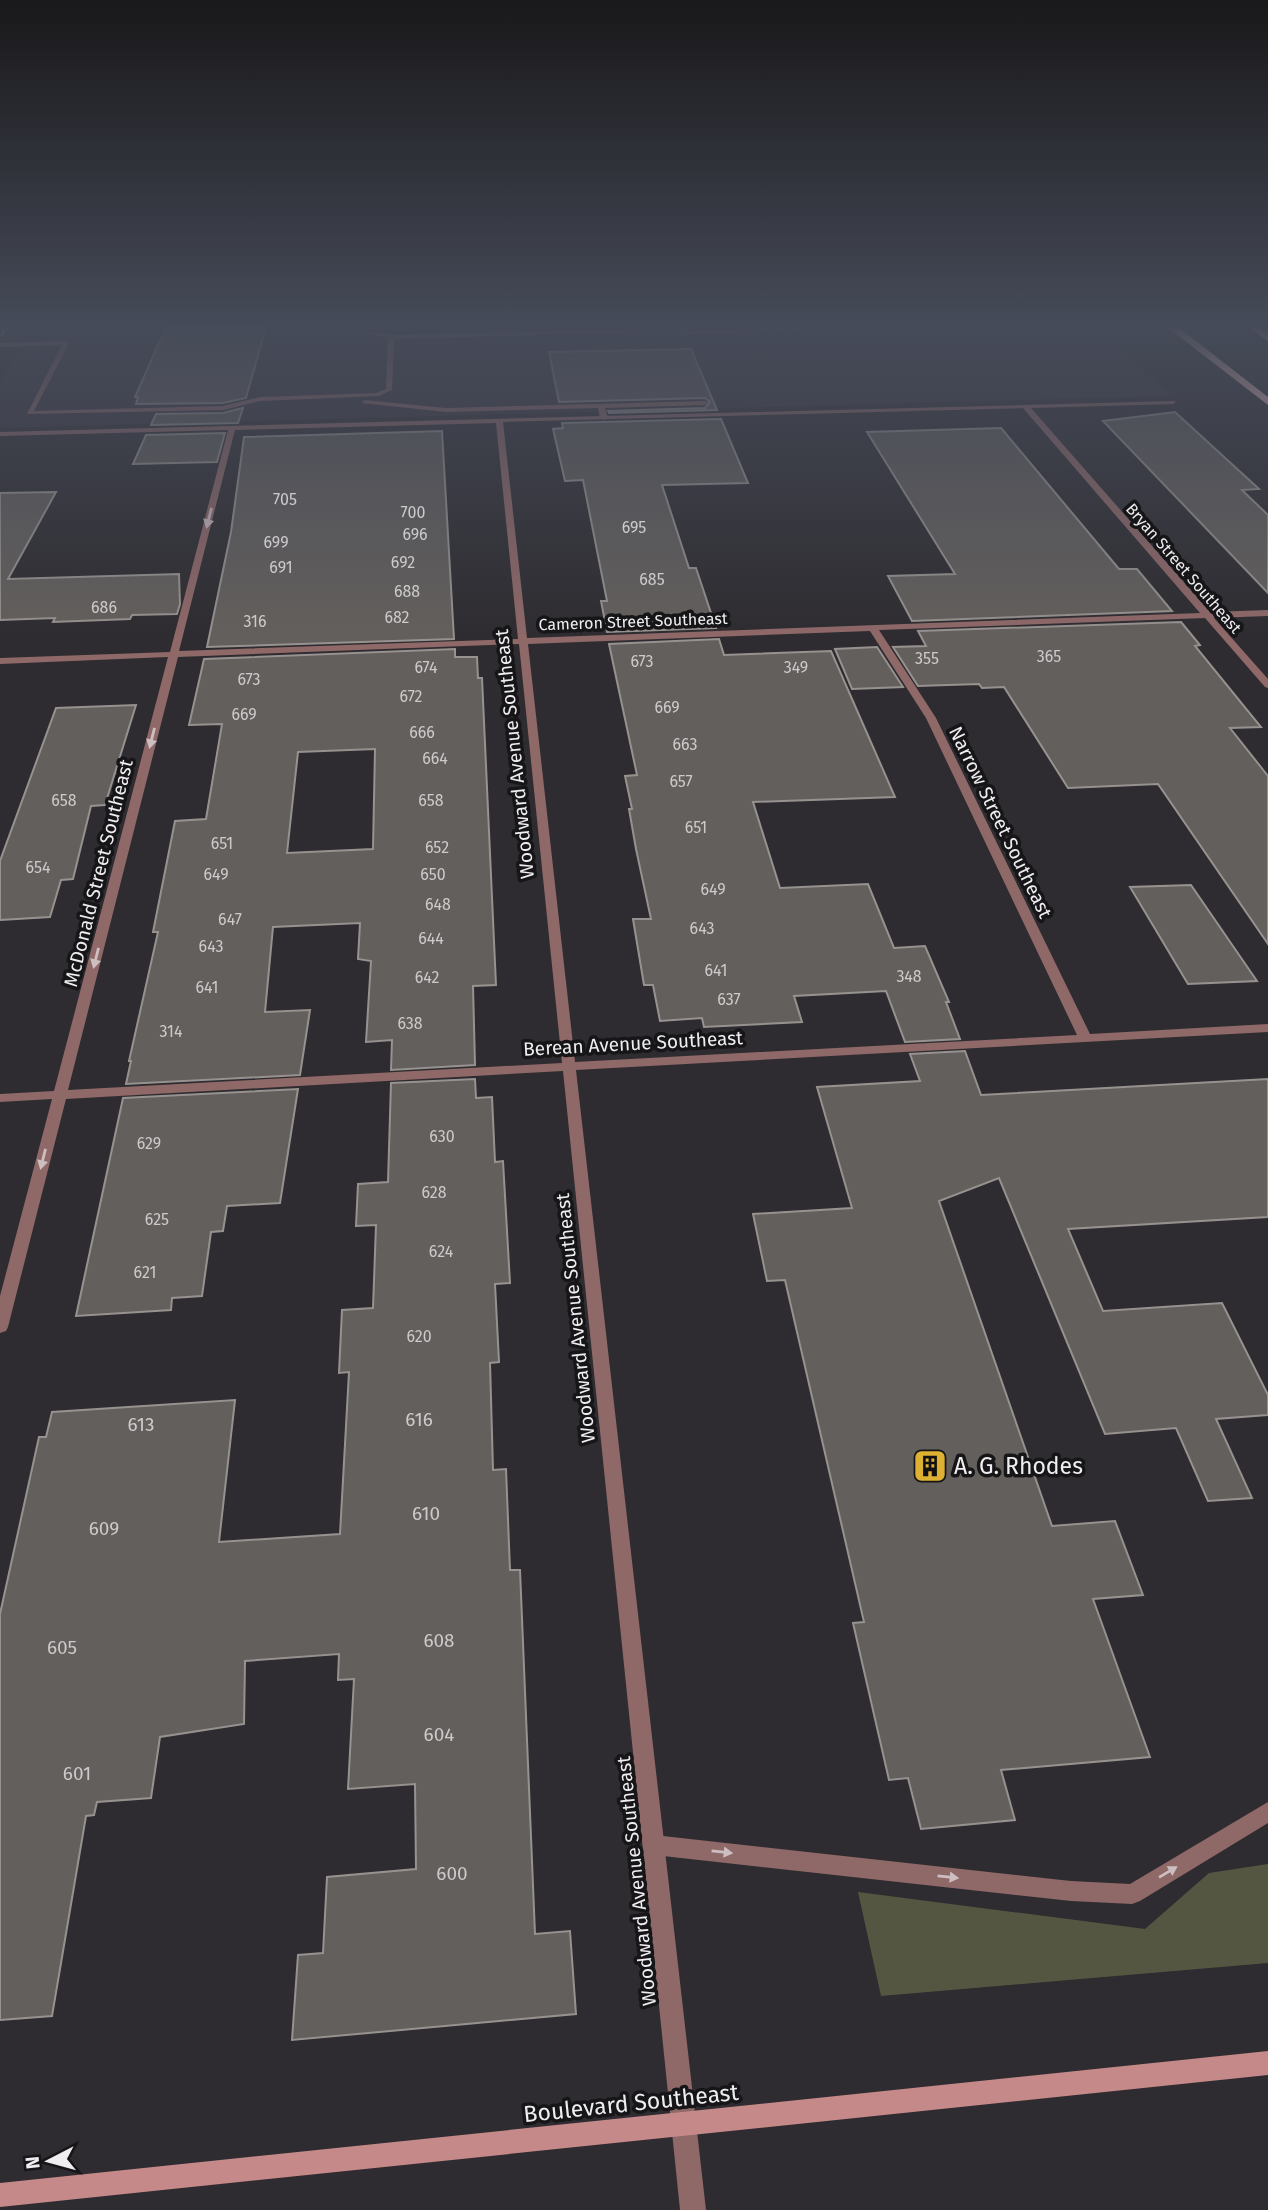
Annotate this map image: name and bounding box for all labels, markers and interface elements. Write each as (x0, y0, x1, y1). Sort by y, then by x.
house number: 705 (273, 490, 297, 509)
street label: Bryan Street Southeast (1122, 499, 1246, 638)
house number: 700 (401, 503, 425, 522)
one-way arrow (203, 507, 214, 529)
house number: 695 (622, 518, 646, 537)
house number: 696 (402, 525, 428, 544)
house number: 699 (263, 533, 289, 552)
house number: 692 (391, 553, 415, 572)
house number: 691 (269, 558, 293, 577)
house number: 685 (639, 570, 665, 589)
house number: 688 (394, 582, 420, 601)
house number: 686 (91, 598, 117, 617)
house number: 682 (384, 608, 410, 627)
street label: Cameron Street Southeast (538, 609, 728, 634)
house number: 316 (243, 612, 267, 631)
street label: Woodward Avenue Southeast (490, 628, 539, 880)
house number: 365 (1037, 647, 1061, 666)
house number: 355 (915, 649, 939, 668)
house number: 673 (630, 652, 654, 671)
house number: 674 (414, 658, 438, 677)
house number: 349 (784, 658, 808, 677)
house number: 673 (237, 670, 261, 689)
house number: 672 (400, 687, 423, 706)
house number: 669 (654, 698, 680, 717)
house number: 669 (231, 705, 257, 724)
house number: 666 (409, 723, 435, 742)
street label: Narrow Street Southeast (944, 723, 1057, 922)
one-way arrow (146, 727, 157, 749)
house number: 663 (673, 735, 697, 754)
house number: 664 (422, 749, 448, 768)
street label: McDonald Street Southeast (59, 757, 138, 989)
house number: 657 (669, 772, 693, 791)
house number: 658 (51, 791, 77, 810)
house number: 658 (418, 791, 444, 810)
house number: 651 (685, 818, 707, 837)
house number: 651 (211, 834, 233, 853)
house number: 652 (425, 838, 449, 857)
house number: 654 (26, 858, 51, 877)
house number: 649 (203, 865, 229, 884)
house number: 650 (420, 865, 446, 884)
house number: 649 (700, 880, 726, 899)
house number: 648 (425, 895, 451, 914)
house number: 647 (218, 910, 242, 929)
house number: 643 (690, 919, 714, 938)
house number: 644 (418, 929, 444, 948)
house number: 643 (199, 937, 223, 956)
one-way arrow (90, 948, 100, 969)
house number: 641 (704, 961, 728, 980)
house number: 348 (896, 967, 922, 986)
house number: 642 (415, 968, 439, 987)
house number: 641 (195, 978, 219, 997)
house number: 637 (717, 990, 741, 1009)
house number: 638 (397, 1014, 423, 1033)
house number: 314 (159, 1022, 183, 1041)
street label: Berean Avenue Southeast (523, 1026, 744, 1061)
house number: 630 (429, 1127, 455, 1146)
house number: 629 (137, 1134, 161, 1153)
one-way arrow (37, 1148, 48, 1170)
house number: 628 (421, 1183, 447, 1202)
street label: Woodward Avenue Southeast (551, 1192, 600, 1444)
house number: 625 (145, 1210, 169, 1229)
house number: 624 (429, 1242, 454, 1261)
house number: 621 (134, 1263, 156, 1282)
house number: 620 (406, 1327, 432, 1346)
house number: 616 (405, 1408, 433, 1431)
house number: 613 (128, 1413, 154, 1436)
building icon: A. G. Rhodes (911, 1447, 949, 1485)
place label: A. G. Rhodes (954, 1452, 1083, 1480)
house number: 610 (412, 1502, 440, 1525)
house number: 609 (89, 1517, 119, 1540)
house number: 608 (423, 1629, 455, 1652)
house number: 605 (47, 1636, 77, 1659)
house number: 604 (424, 1723, 454, 1746)
street label: Woodward Avenue Southeast (612, 1755, 661, 2007)
house number: 601 (63, 1762, 91, 1785)
one-way arrow (711, 1847, 733, 1858)
house number: 600 (436, 1862, 468, 1885)
one-way arrow (1159, 1865, 1178, 1878)
one-way arrow (937, 1872, 959, 1883)
street label: Boulevard Southeast (522, 2078, 741, 2128)
north arrow (14, 2126, 84, 2196)
text: N (20, 2155, 45, 2170)

